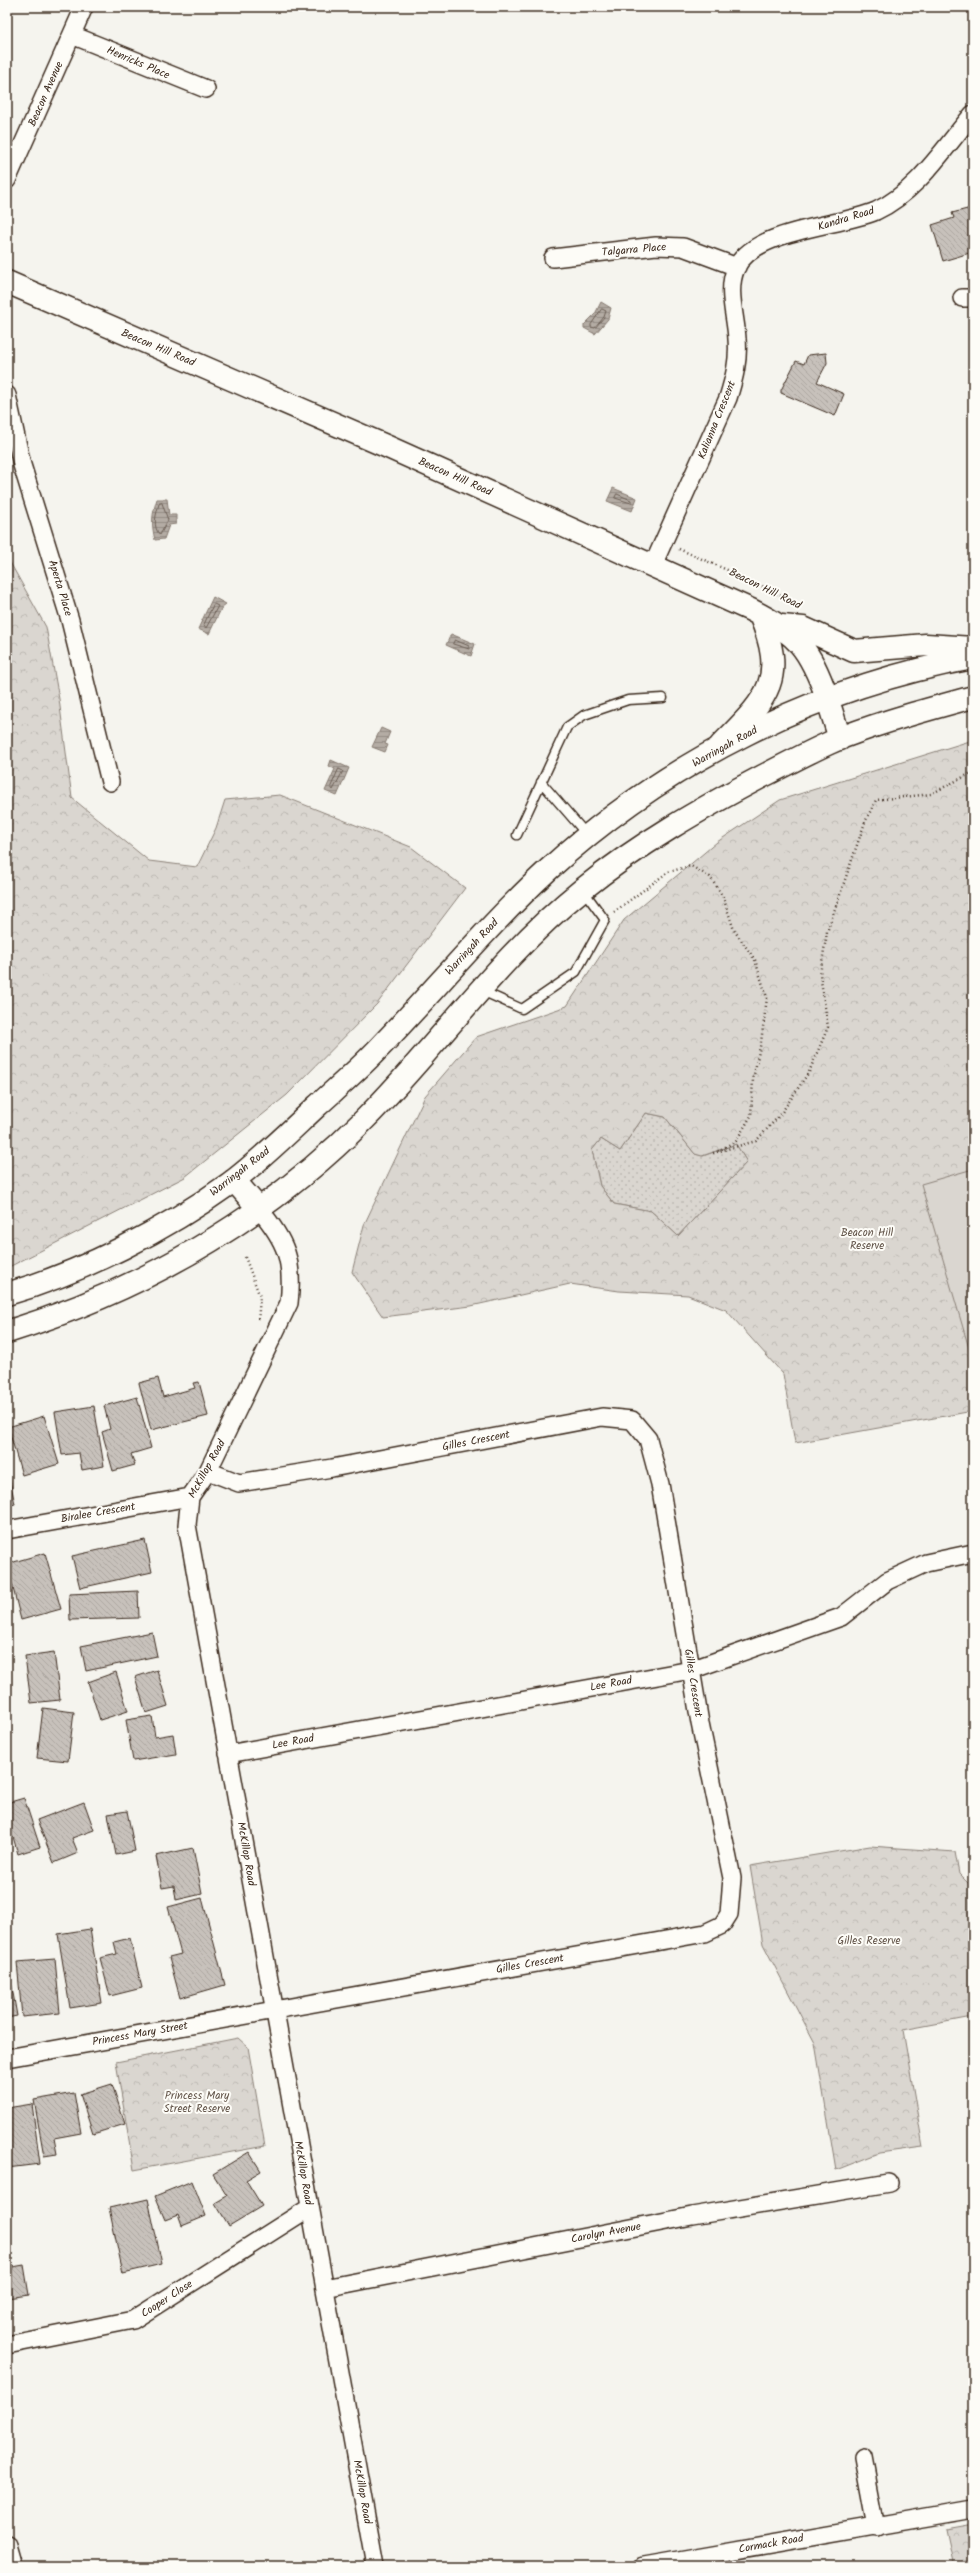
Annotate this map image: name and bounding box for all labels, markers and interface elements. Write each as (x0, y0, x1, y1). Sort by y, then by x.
street label: Henricks Place (104, 42, 173, 84)
street label: Beacon Avenue (24, 58, 68, 129)
street label: Kandra Road (816, 202, 877, 236)
street label: Talgarra Place (601, 238, 667, 262)
street label: Beacon Hill Road (118, 324, 198, 372)
street label: Kalianna Crescent (693, 377, 741, 462)
street label: Beacon Hill Road (415, 453, 495, 502)
street label: Aperta Place (43, 558, 77, 618)
street label: Beacon Hill Road (725, 564, 805, 615)
street label: Warringah Road (689, 721, 761, 772)
street label: Warringah Road (441, 914, 504, 980)
street label: Warringah Road (206, 1142, 274, 1201)
park label: Beacon Hill Reserve (841, 1224, 894, 1255)
street label: Gilles Crescent (441, 1425, 512, 1456)
street label: McKillop Road (183, 1436, 231, 1502)
street label: Biralee Crescent (59, 1497, 137, 1528)
street label: Gilles Crescent (679, 1648, 707, 1719)
street label: Lee Road (589, 1671, 634, 1697)
street label: Lee Road (271, 1729, 316, 1755)
street label: McKillop Road (232, 1821, 261, 1888)
park label: Gilles Reserve (837, 1932, 901, 1950)
street label: Gilles Crescent (495, 1949, 566, 1979)
street label: Princess Mary Street (91, 2017, 190, 2051)
park label: Princess Mary Street Reserve (164, 2087, 230, 2118)
street label: McKillop Road (289, 2140, 318, 2207)
street label: Carolyn Avenue (569, 2217, 643, 2249)
street label: Cooper Close (137, 2275, 197, 2323)
street label: McKillop Road (348, 2459, 377, 2526)
street label: Cormack Road (737, 2529, 805, 2559)

